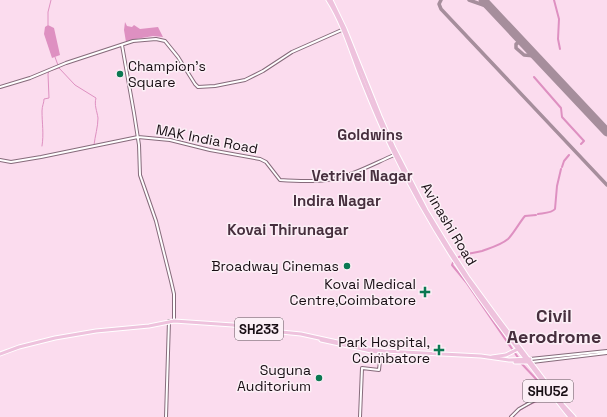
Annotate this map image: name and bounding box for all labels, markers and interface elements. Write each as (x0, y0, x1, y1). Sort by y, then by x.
place label: Champion's Square (128, 57, 206, 91)
marker: Champion's Square (115, 69, 125, 79)
street label: MAK India Road (154, 120, 260, 158)
district label: Goldwins (337, 125, 403, 144)
district label: Vetrivel Nagar (311, 166, 413, 185)
street label: Avinashi Road (417, 179, 481, 269)
district label: Indira Nagar (293, 191, 381, 210)
district label: Kovai Thirunagar (227, 220, 349, 239)
place label: Broadway Cinemas (211, 257, 339, 275)
marker: Broadway Cinemas (342, 261, 352, 271)
place label: Kovai Medical Centre,Coimbatore (290, 275, 416, 309)
marker: Kovai Medical Centre,Coimbatore (419, 286, 431, 298)
district label: Civil Aerodrome (507, 304, 601, 348)
road number: SH233 (235, 318, 283, 340)
place label: Park Hospital, Coimbatore (338, 333, 430, 367)
marker: Park Hospital, Coimbatore (433, 344, 445, 356)
place label: Suguna Auditorium (237, 361, 311, 395)
marker: Suguna Auditorium (314, 373, 324, 383)
road number: SHU52 (523, 380, 573, 402)

